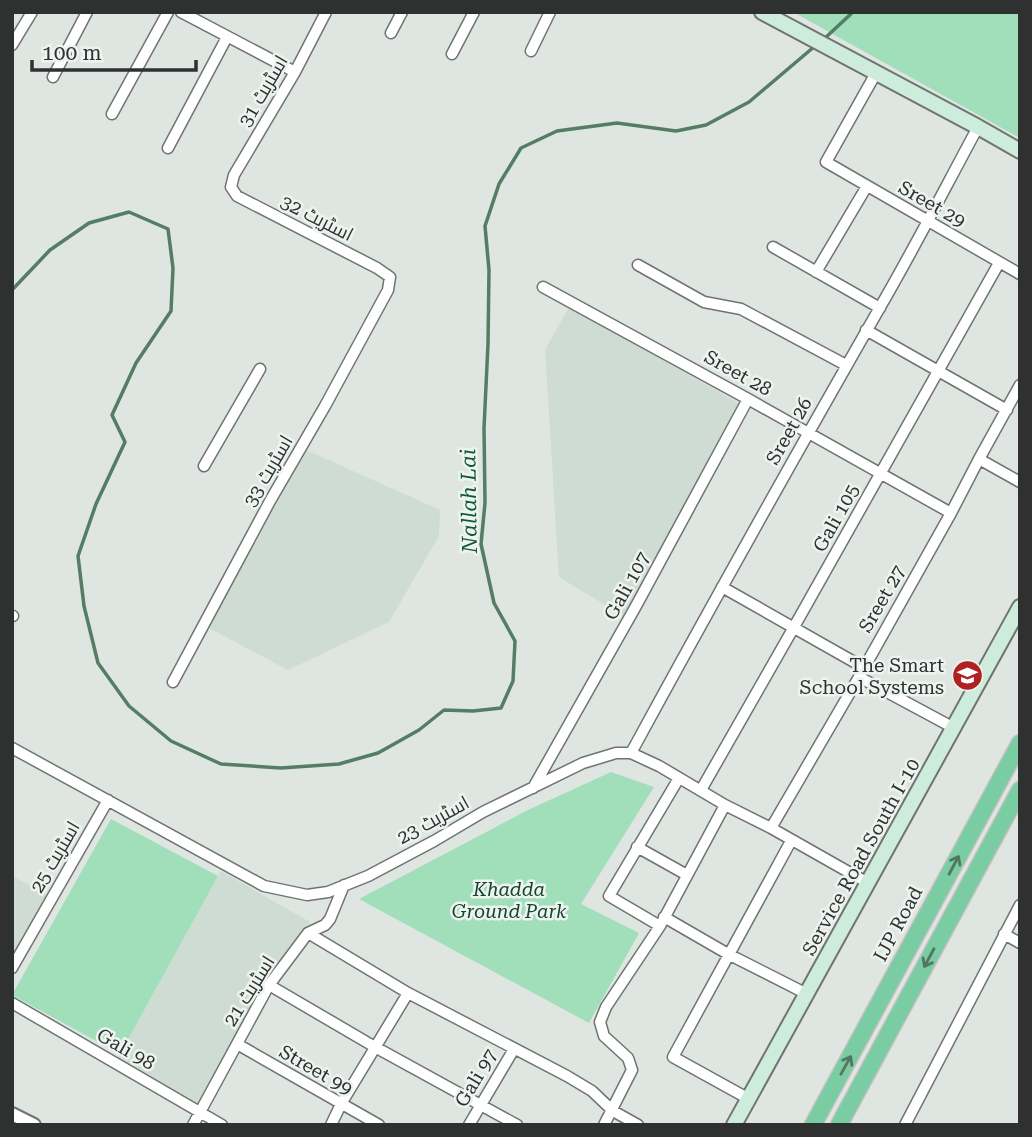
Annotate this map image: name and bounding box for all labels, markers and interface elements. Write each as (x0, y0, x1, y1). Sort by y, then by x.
scale bar (32, 28, 196, 72)
text: 100 m (42, 41, 102, 65)
street label: اسٹریٹ 31 (233, 51, 293, 131)
street label: Sreet 29 (894, 176, 970, 232)
street label: اسٹریٹ 32 (277, 190, 357, 246)
street label: Sreet 28 (700, 345, 776, 401)
street label: Sreet 26 (761, 393, 817, 469)
street label: اسٹریٹ 33 (238, 431, 298, 511)
water label: Nallah Lai (456, 448, 482, 555)
street label: Gali 105 (808, 480, 864, 556)
street label: Gali 107 (599, 548, 655, 624)
street label: Sreet 27 (854, 561, 911, 637)
place label: The Smart School Systems (800, 654, 944, 699)
school or university icon: The Smart School Systems (950, 659, 984, 693)
street label: Service Road South I-10 (797, 754, 925, 960)
street label: اسٹریٹ 23 (393, 791, 473, 849)
street label: اسٹریٹ 25 (25, 817, 85, 897)
one-way arrow (948, 855, 961, 876)
park label: Khadda Ground Park (452, 878, 567, 923)
street label: IJP Road (869, 883, 927, 965)
one-way arrow (922, 947, 935, 968)
street label: اسٹریٹ 21 (218, 951, 280, 1031)
street label: Gali 98 (93, 1023, 159, 1075)
street label: Street 99 (275, 1040, 357, 1100)
street label: Gali 97 (450, 1045, 502, 1111)
one-way arrow (840, 1055, 853, 1076)

